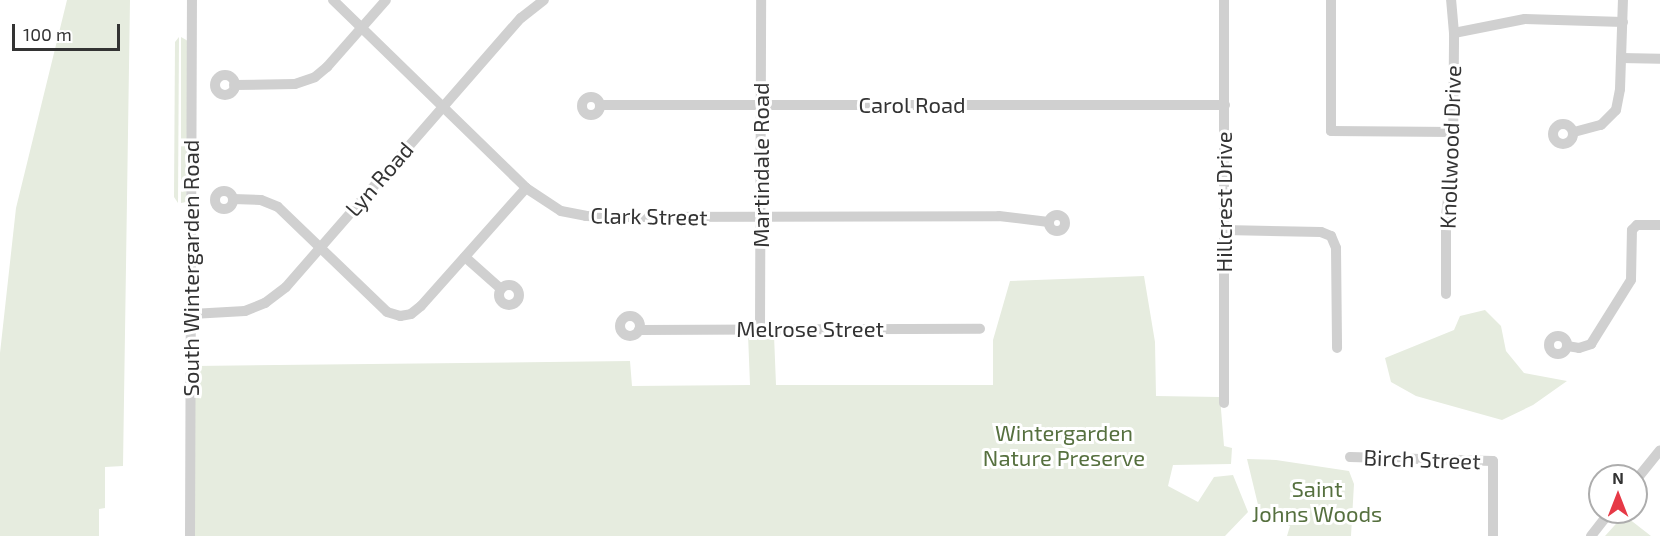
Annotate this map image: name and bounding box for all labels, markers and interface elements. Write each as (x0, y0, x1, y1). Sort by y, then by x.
scale bar (15, 12, 123, 50)
text: 100 m (23, 23, 72, 45)
street label: Knollwood Drive (1434, 65, 1466, 229)
street label: Martindale Road (748, 82, 774, 248)
street label: Carol Road (858, 92, 966, 118)
street label: Hillcrest Drive (1211, 131, 1237, 273)
street label: Lyn Road (340, 136, 418, 222)
street label: South Wintergarden Road (178, 139, 204, 397)
street label: Clark Street (590, 202, 708, 230)
street label: Melrose Street (736, 316, 884, 342)
park label: Wintergarden Nature Preserve (983, 419, 1145, 470)
street label: Birch Street (1363, 444, 1481, 474)
north arrow (1588, 464, 1648, 524)
text: N (1612, 468, 1624, 487)
park label: Saint Johns Woods (1252, 475, 1382, 526)

